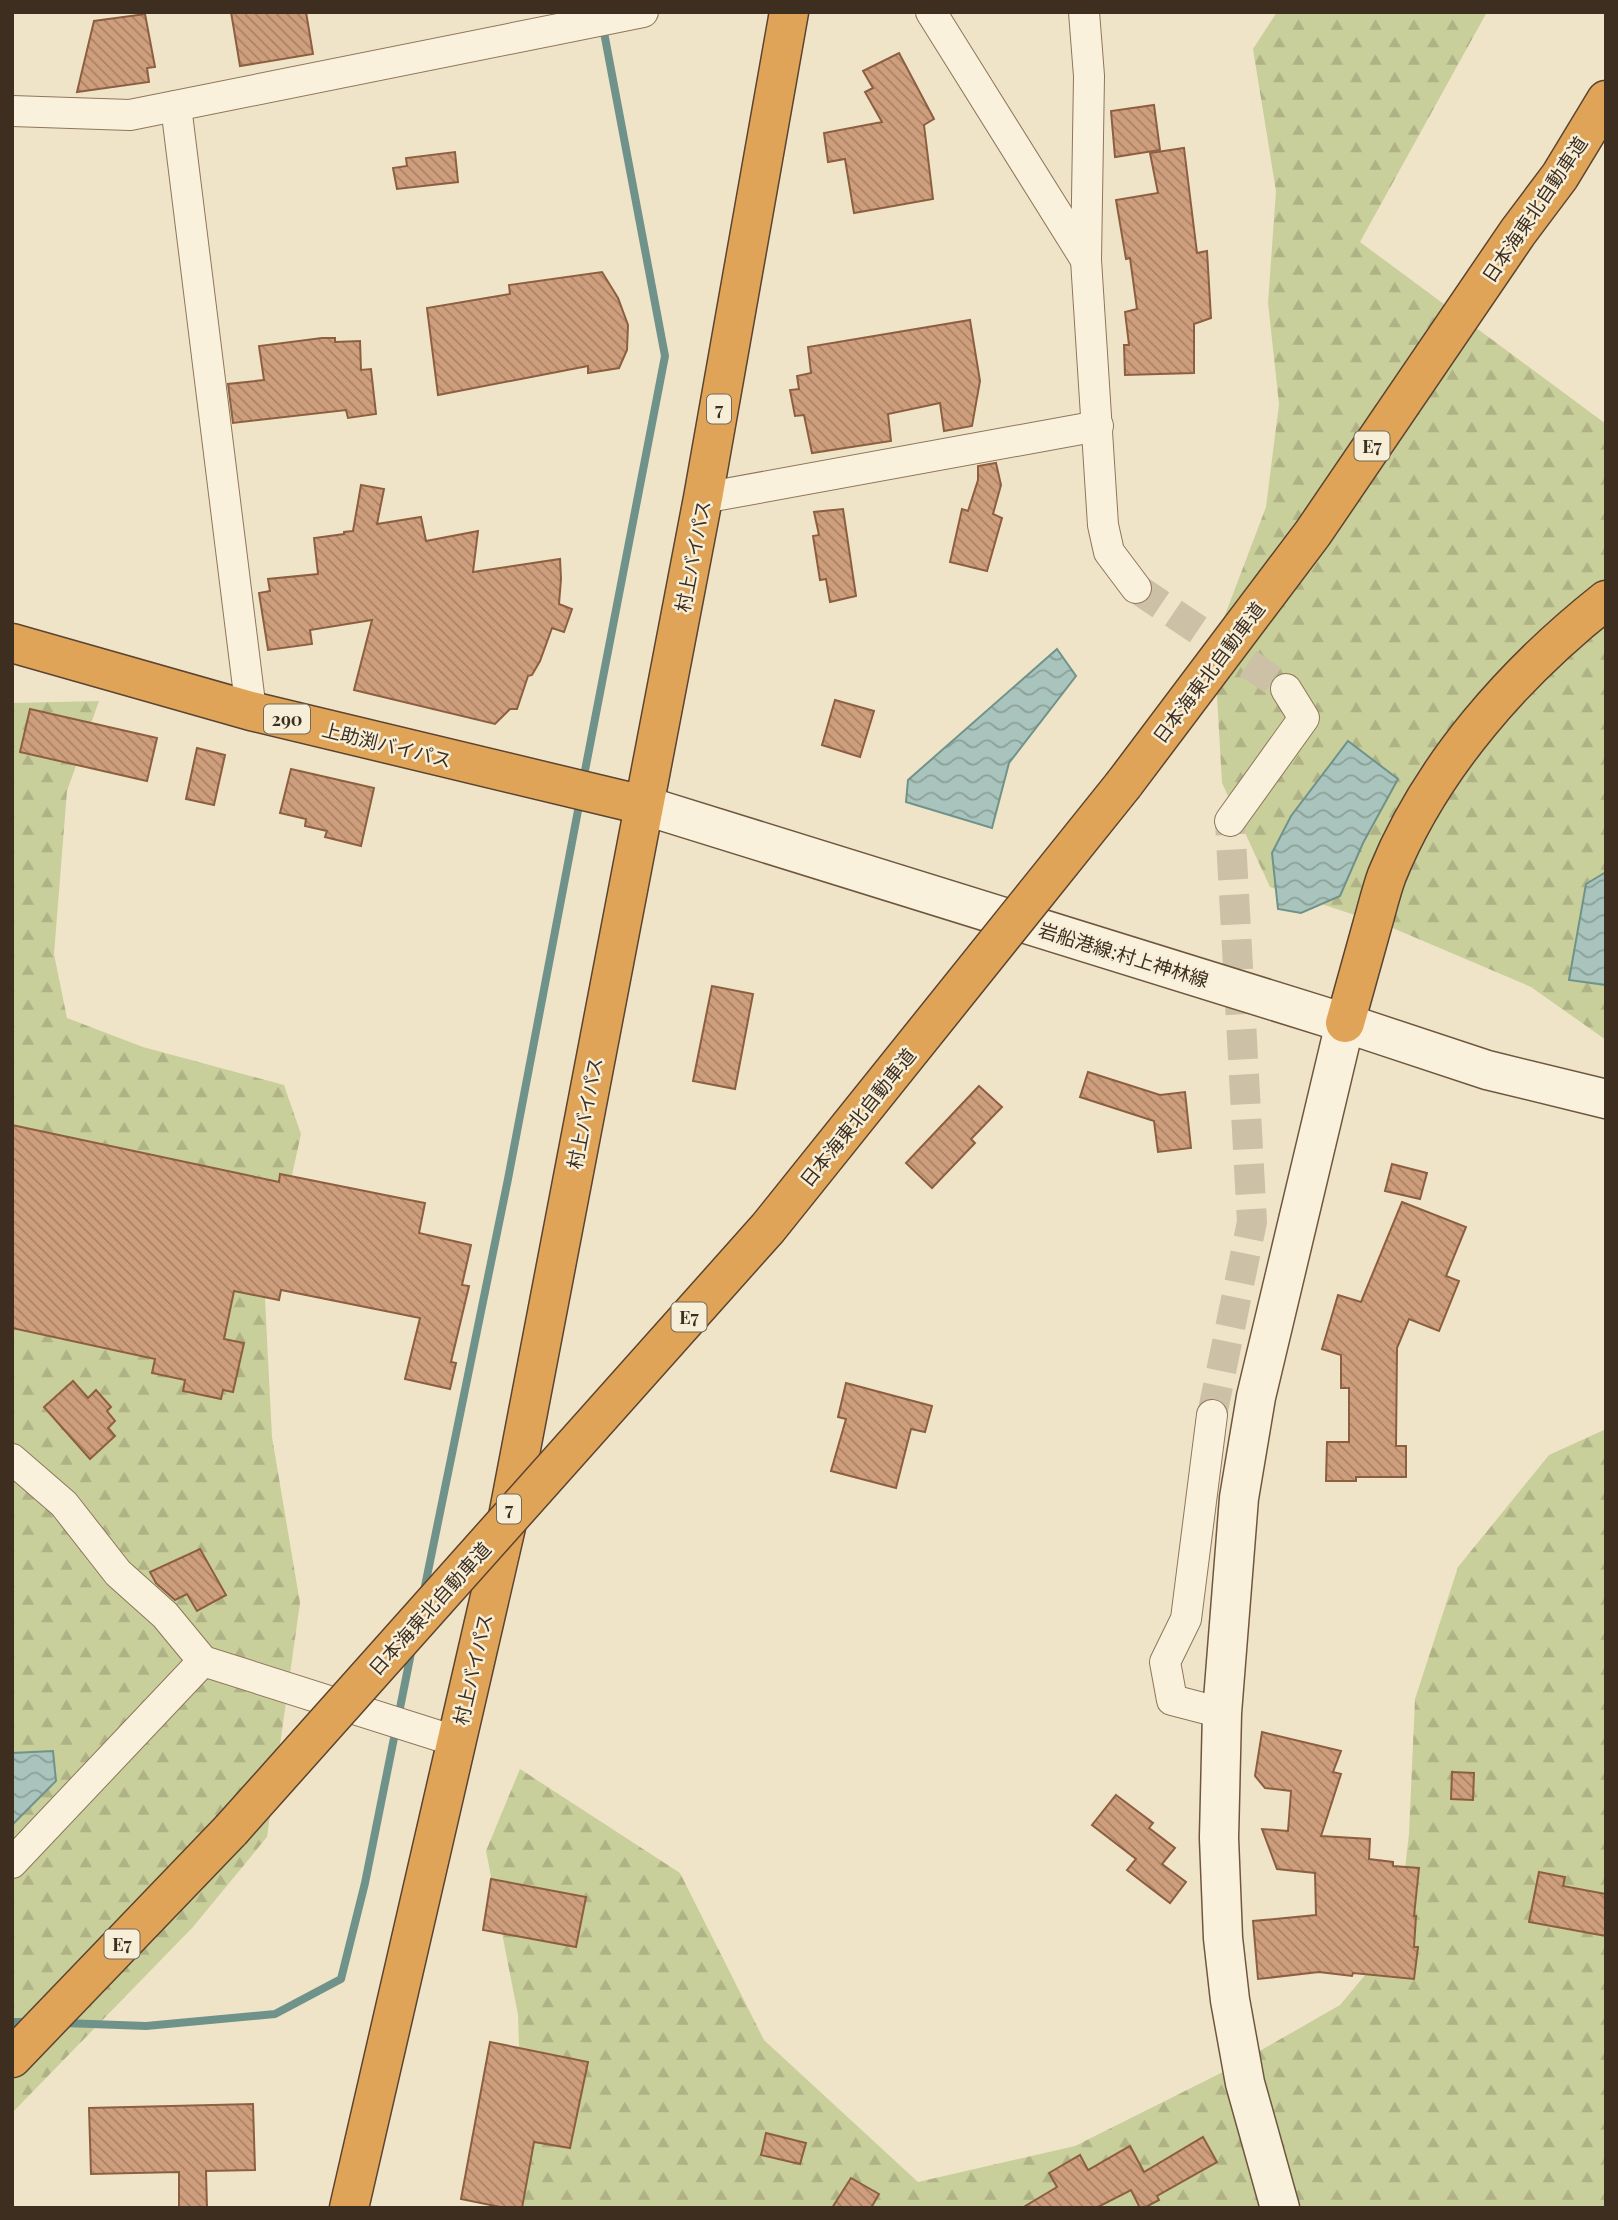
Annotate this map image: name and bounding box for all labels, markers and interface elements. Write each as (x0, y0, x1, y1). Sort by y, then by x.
street label: 日本海東北自動車道 (1475, 131, 1593, 287)
road number: 7 (707, 394, 731, 424)
road number: E7 (1354, 432, 1390, 461)
street label: 村上バイパス (668, 498, 716, 614)
street label: 日本海東北自動車道 (1146, 596, 1270, 748)
road number: 290 (264, 704, 310, 734)
street label: 上助渕バイパス (320, 715, 454, 773)
street label: 岩船港線;村上神林線 (1036, 916, 1212, 992)
street label: 日本海東北自動車道 (793, 1042, 921, 1192)
street label: 村上バイパス (560, 1055, 608, 1171)
road number: E7 (672, 1302, 706, 1332)
road number: 7 (497, 1494, 521, 1524)
street label: 日本海東北自動車道 (362, 1536, 496, 1680)
street label: 村上バイパス (447, 1611, 497, 1727)
road number: E7 (104, 1930, 140, 1958)

